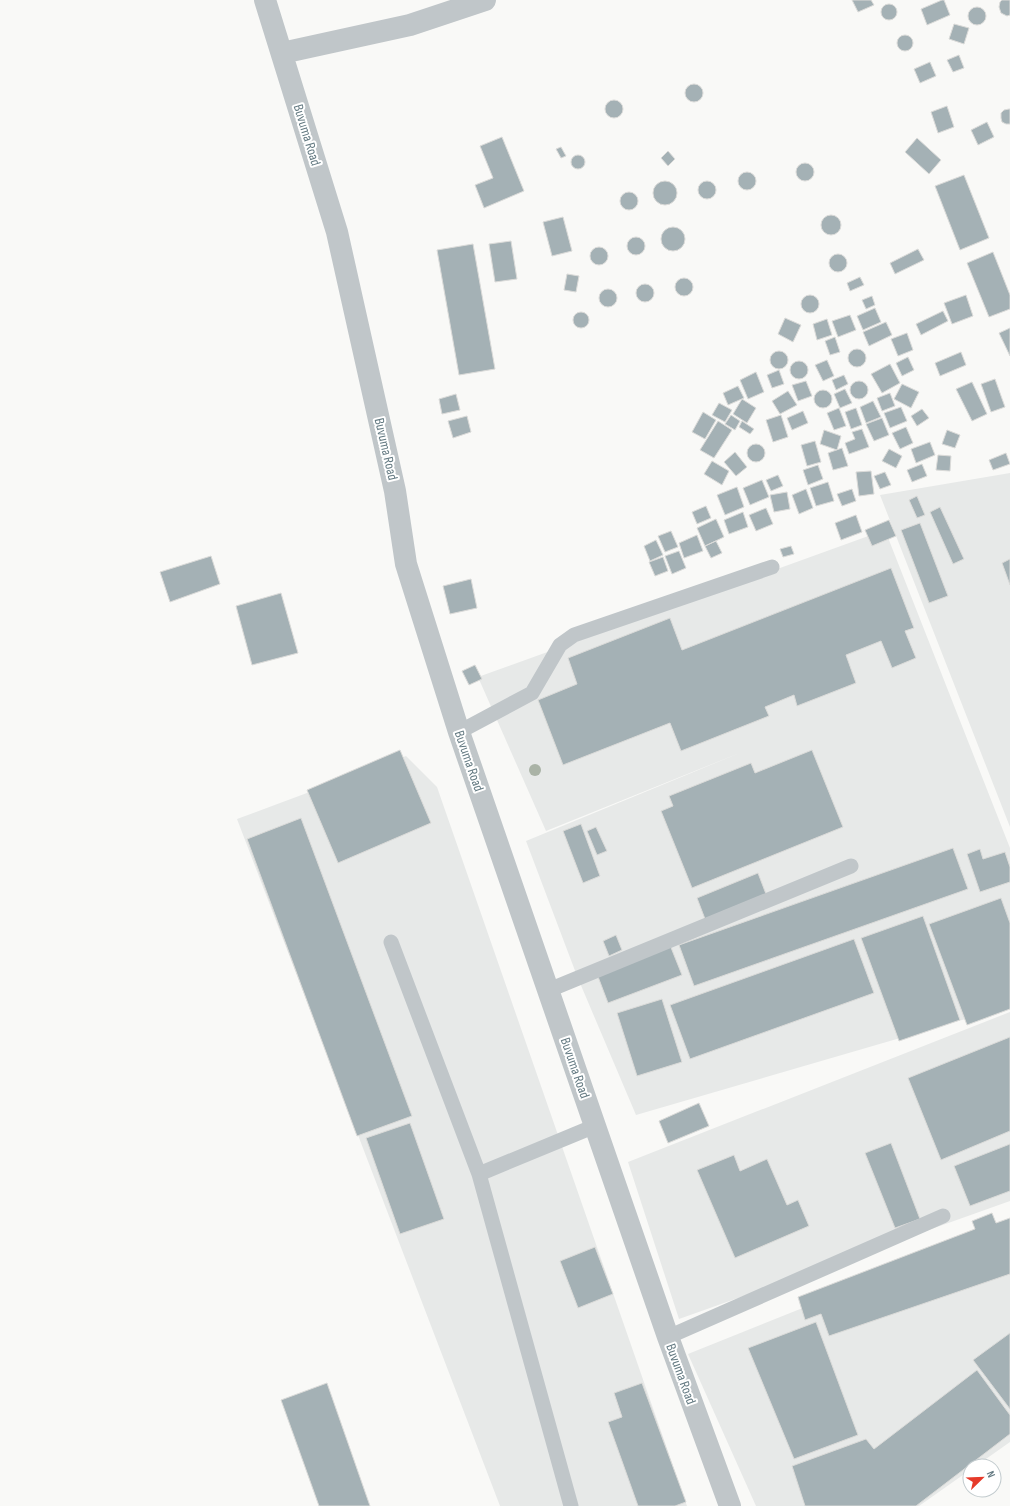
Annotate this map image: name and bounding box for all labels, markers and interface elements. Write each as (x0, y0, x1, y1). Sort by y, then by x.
street label: Buvuma Road (290, 102, 324, 168)
street label: Buvuma Road (371, 416, 401, 482)
street label: Buvuma Road (451, 728, 487, 794)
street label: Buvuma Road (557, 1035, 593, 1101)
street label: Buvuma Road (662, 1341, 700, 1407)
north arrow (962, 1458, 1002, 1498)
text: N (984, 1469, 998, 1480)

